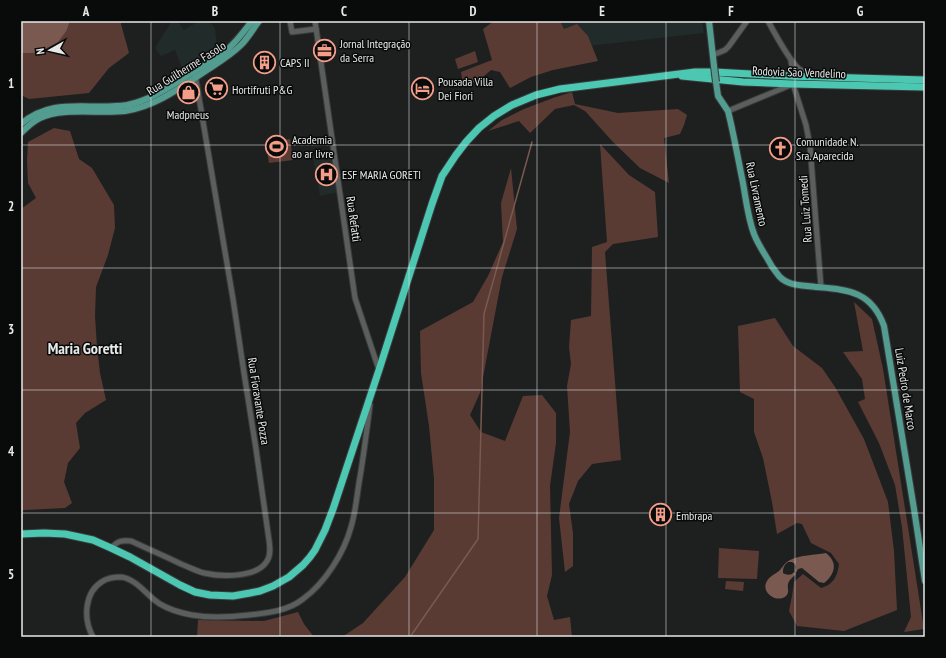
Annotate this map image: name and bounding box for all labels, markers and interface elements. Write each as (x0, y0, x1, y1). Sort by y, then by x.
text: A (82, 3, 90, 20)
text: B (212, 3, 218, 20)
text: C (341, 3, 347, 20)
text: D (470, 3, 477, 20)
text: E (599, 3, 605, 20)
text: F (728, 3, 734, 20)
text: G (857, 3, 864, 20)
north arrow (30, 30, 70, 70)
place label: Jornal Integração da Serra (339, 36, 410, 65)
office icon: Jornal Integração da Serra (312, 37, 338, 63)
street label: Rua Guilherme Fasolo (144, 38, 228, 98)
text: N (33, 47, 47, 55)
building icon: CAPS II (251, 49, 277, 75)
place label: CAPS II (280, 55, 310, 70)
street label: Rodovia São Vendelino (752, 63, 846, 81)
place label: Pousada Villa Dei Fiori (438, 74, 493, 103)
text: 1 (8, 75, 14, 92)
hotel icon: Pousada Villa Dei Fiori (410, 75, 436, 101)
supermarket icon: Hortifruti P&G (203, 76, 229, 102)
shop icon: Madpneus (175, 80, 201, 106)
place label: Hortifruti P&G (232, 82, 292, 97)
place label: Madpneus (167, 107, 209, 122)
place label: Academia ao ar livre (292, 132, 334, 161)
sports icon: Academia ao ar livre (263, 133, 289, 159)
place label: Comunidade N. Sra. Aparecida (796, 134, 859, 163)
church icon: Comunidade N. Sra. Aparecida (768, 135, 794, 161)
hospital icon: ESF MARIA GORETI (313, 161, 339, 187)
street label: Rua Livramento (743, 161, 771, 227)
place label: ESF MARIA GORETI (342, 167, 421, 182)
street label: Rua Luiz Tomedi (795, 175, 815, 243)
street label: Rua Refatti (343, 195, 365, 243)
text: 2 (8, 198, 14, 215)
text: 3 (8, 321, 14, 338)
district label: Maria Goretti (48, 338, 123, 358)
street label: Luiz Pedro de Marco (892, 347, 920, 431)
street label: Rua Fioravante Pozza (245, 356, 273, 446)
text: 4 (8, 443, 15, 460)
building icon: Embrapa (648, 502, 674, 528)
place label: Embrapa (676, 508, 712, 523)
text: 5 (8, 566, 14, 583)

